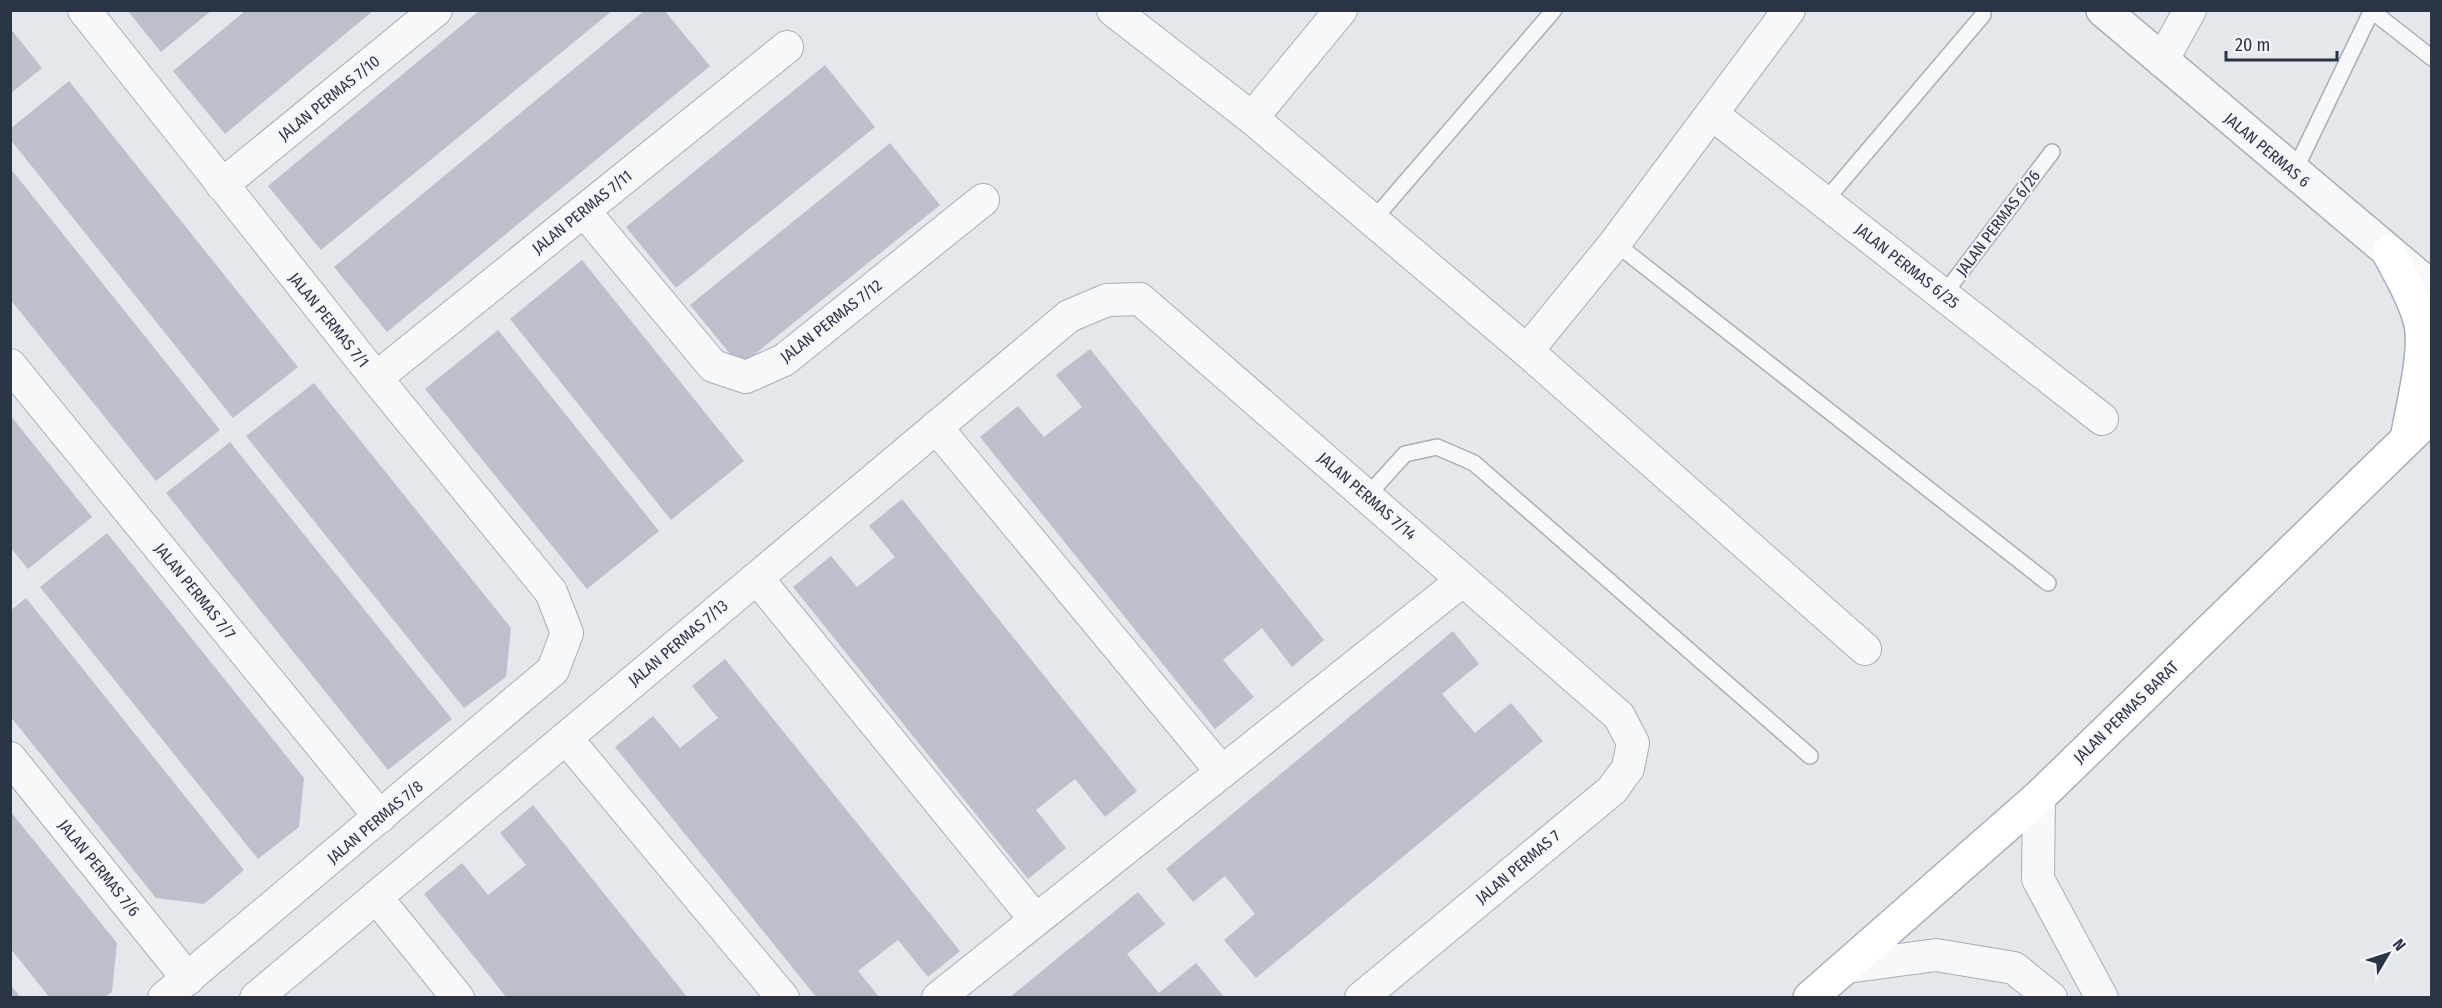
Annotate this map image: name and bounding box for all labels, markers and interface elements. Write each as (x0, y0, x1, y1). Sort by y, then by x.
scale bar (2226, 24, 2337, 62)
text: 20 m (2235, 34, 2270, 56)
street label: JALAN PERMAS 7/10 (275, 51, 383, 145)
street label: JALAN PERMAS 6 (2220, 109, 2314, 191)
street label: JALAN PERMAS 7/11 (528, 166, 636, 258)
street label: JALAN PERMAS 6/26 (1952, 166, 2044, 280)
street label: JALAN PERMAS 6/25 (1851, 220, 1963, 312)
street label: JALAN PERMAS 7/1 (285, 269, 373, 371)
street label: JALAN PERMAS 7/12 (776, 275, 886, 367)
street label: JALAN PERMAS 7/14 (1314, 448, 1420, 544)
street label: JALAN PERMAS 7/7 (151, 539, 240, 643)
street label: JALAN PERMAS 7/13 (625, 596, 731, 690)
street label: JALAN PERMAS BARAT (2070, 657, 2183, 767)
street label: JALAN PERMAS 7/8 (323, 777, 427, 867)
street label: JALAN PERMAS 7/6 (54, 816, 144, 920)
street label: JALAN PERMAS 7 (1472, 826, 1564, 908)
north arrow (2358, 924, 2418, 984)
text: N (2389, 935, 2410, 955)

